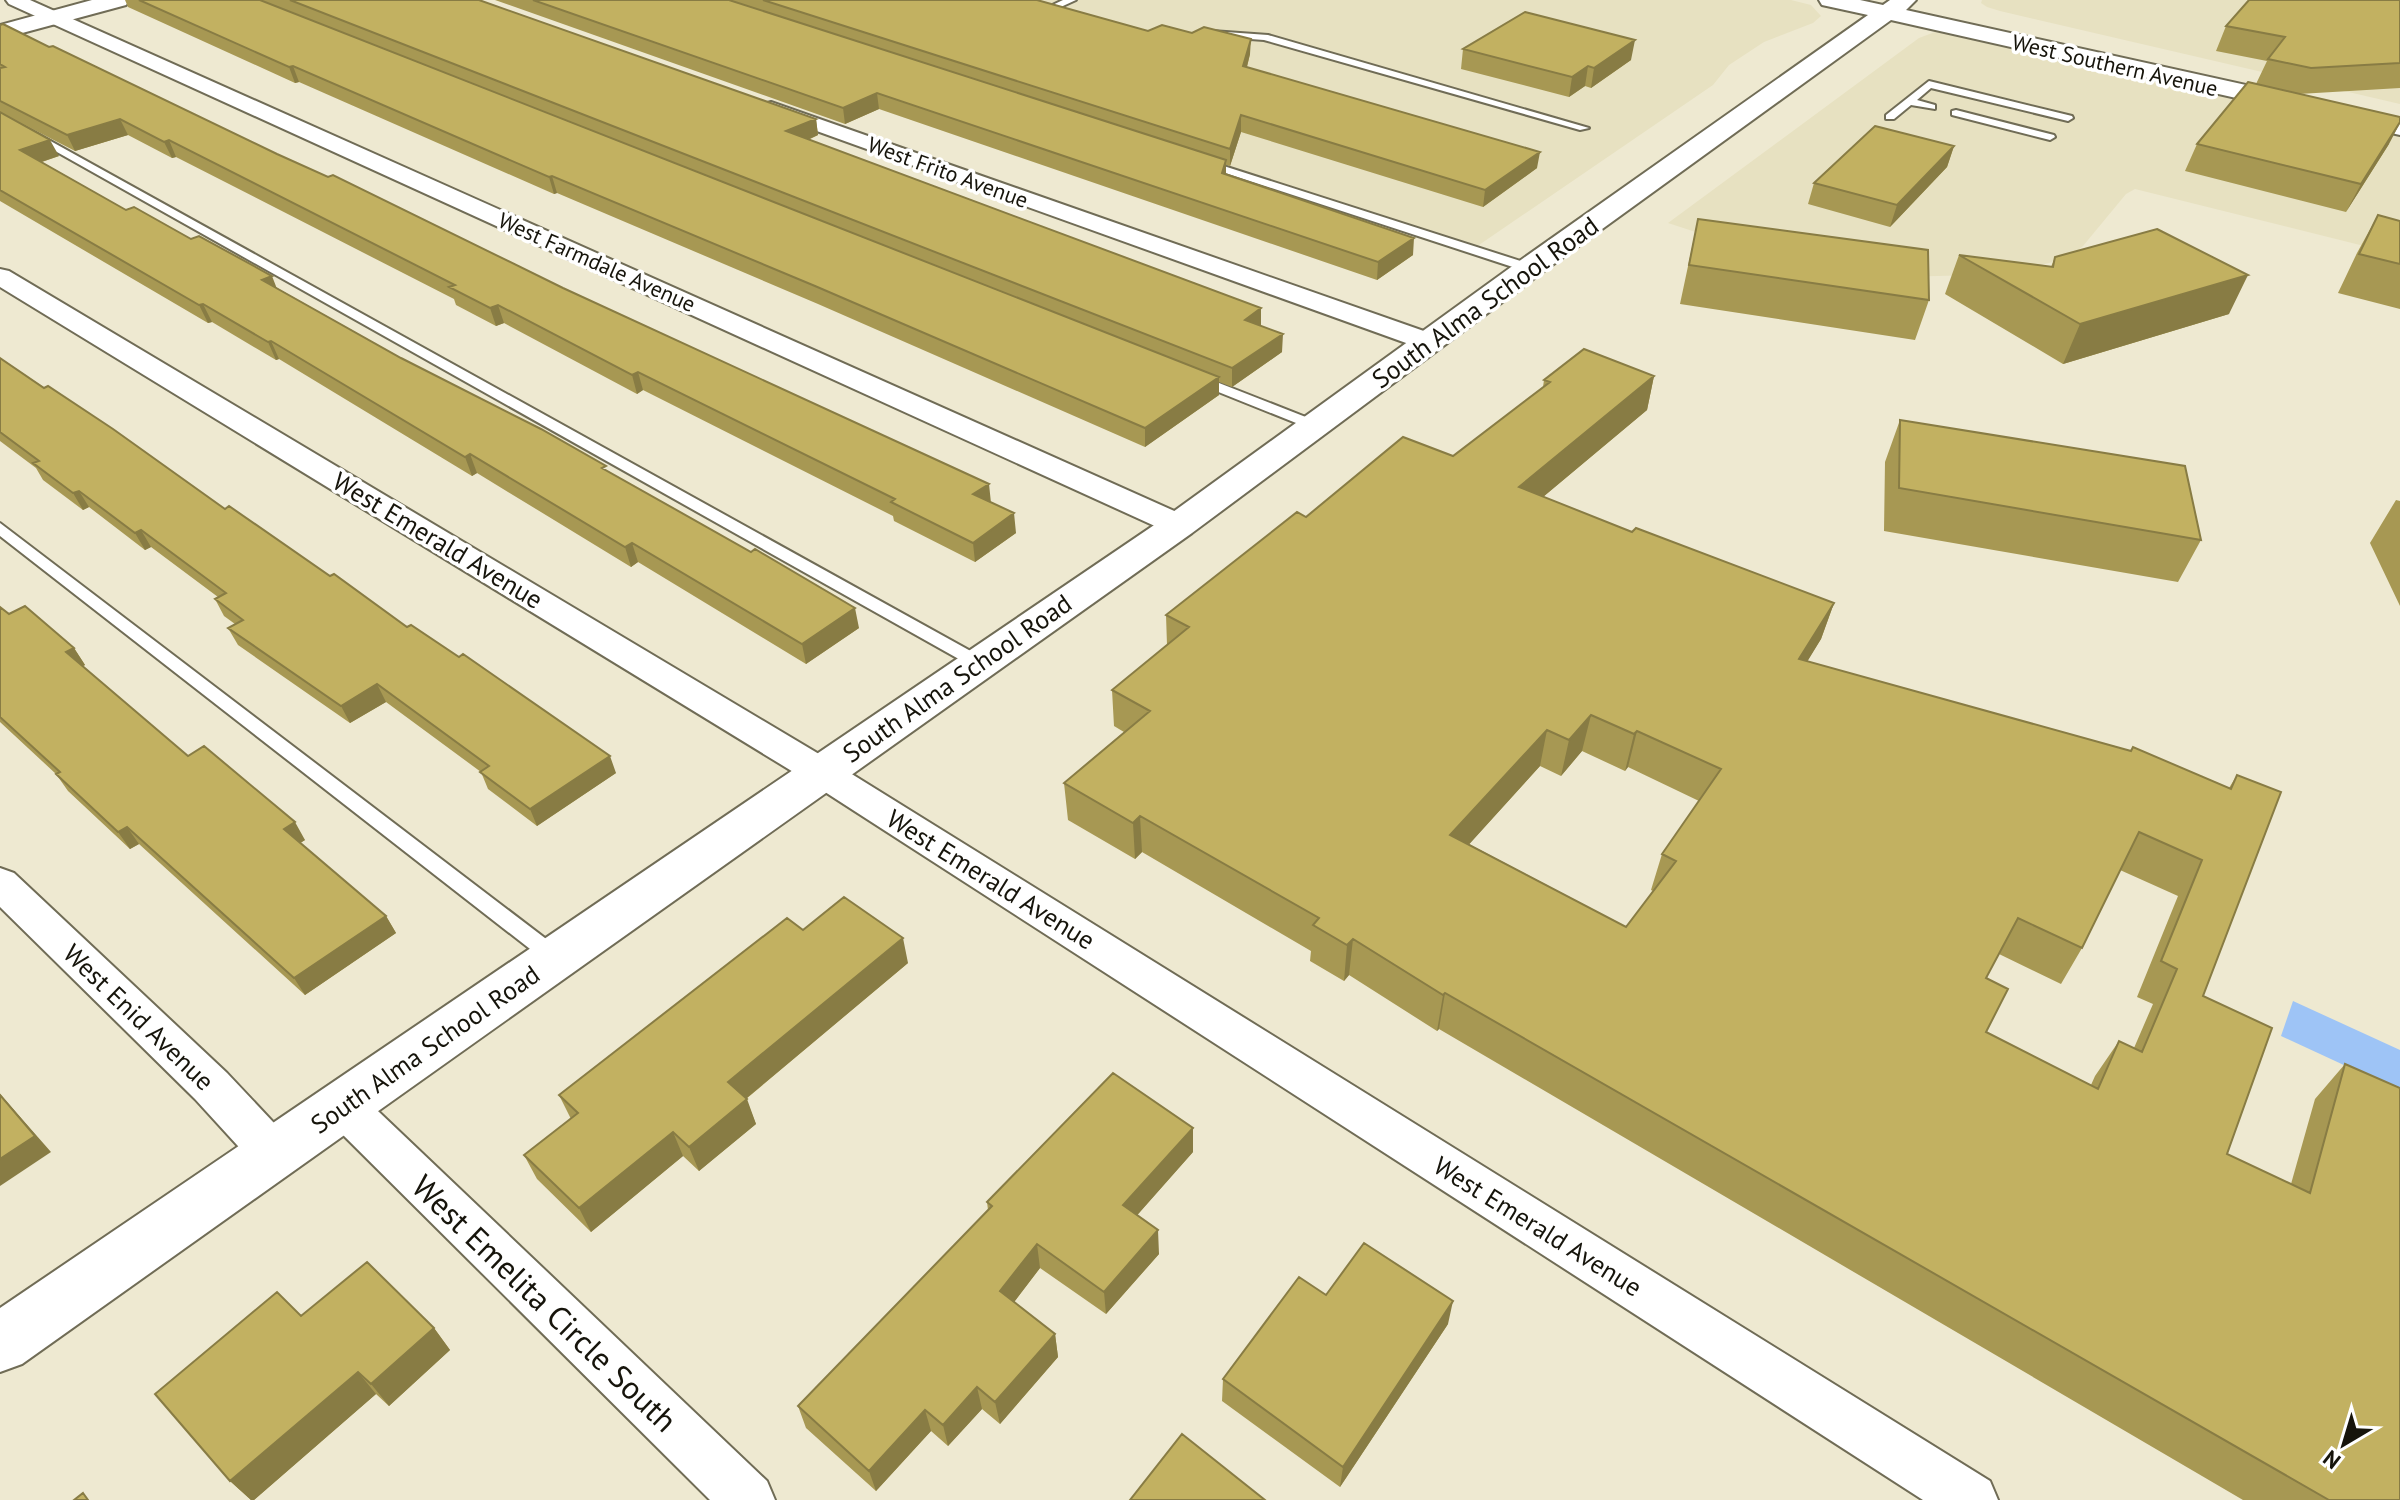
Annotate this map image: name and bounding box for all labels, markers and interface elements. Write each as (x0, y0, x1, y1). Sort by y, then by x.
street label: West Southern Avenue (2009, 28, 2221, 102)
street label: West Frito Avenue (864, 130, 1032, 214)
street label: West Farmdale Avenue (494, 206, 700, 318)
street label: South Alma School Road (1365, 209, 1605, 395)
street label: West Emerald Avenue (327, 464, 549, 616)
street label: South Alma School Road (836, 587, 1078, 769)
street label: West Emerald Avenue (881, 802, 1101, 956)
street label: West Enid Avenue (57, 937, 221, 1097)
street label: South Alma School Road (304, 958, 546, 1140)
street label: West Emerald Avenue (1428, 1149, 1648, 1303)
street label: West Emelita Circle South (403, 1165, 687, 1441)
north arrow (2304, 1404, 2384, 1484)
text: N (2317, 1444, 2346, 1475)

